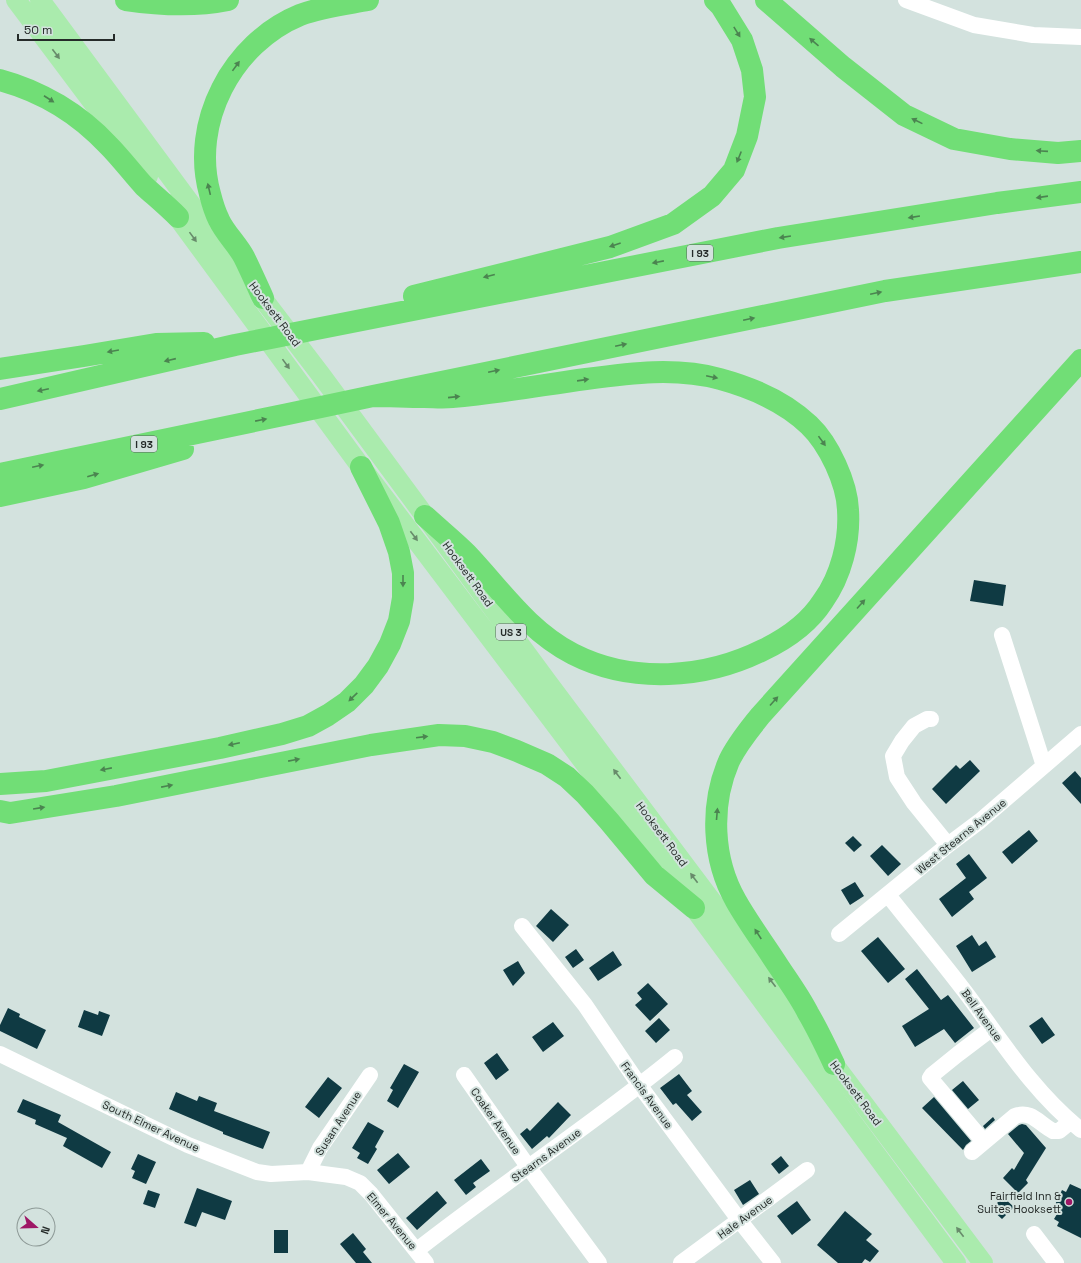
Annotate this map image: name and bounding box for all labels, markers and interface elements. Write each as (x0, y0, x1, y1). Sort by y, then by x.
scale bar (18, 16, 114, 42)
text: 50 m (24, 22, 52, 38)
one-way arrow (733, 27, 741, 37)
one-way arrow (810, 38, 819, 47)
one-way arrow (52, 48, 61, 59)
one-way arrow (231, 61, 239, 71)
one-way arrow (44, 95, 54, 103)
one-way arrow (911, 118, 923, 124)
one-way arrow (1036, 148, 1048, 155)
one-way arrow (736, 151, 742, 162)
one-way arrow (206, 183, 212, 195)
one-way arrow (1036, 194, 1048, 200)
one-way arrow (908, 214, 920, 220)
one-way arrow (188, 231, 197, 242)
one-way arrow (779, 234, 791, 240)
one-way arrow (609, 242, 621, 248)
road number: I 93 (687, 245, 713, 261)
one-way arrow (652, 259, 664, 265)
one-way arrow (483, 274, 495, 280)
street label: Hooksett Road (246, 279, 304, 349)
one-way arrow (870, 290, 882, 296)
one-way arrow (742, 316, 755, 322)
one-way arrow (615, 342, 627, 348)
one-way arrow (107, 348, 119, 354)
one-way arrow (164, 357, 176, 363)
one-way arrow (282, 359, 290, 369)
one-way arrow (488, 368, 500, 374)
one-way arrow (706, 375, 718, 381)
one-way arrow (577, 377, 589, 383)
one-way arrow (37, 387, 50, 393)
one-way arrow (448, 394, 460, 400)
one-way arrow (255, 416, 267, 422)
one-way arrow (818, 435, 826, 446)
road number: I 93 (131, 436, 157, 452)
one-way arrow (32, 463, 44, 469)
one-way arrow (87, 472, 99, 478)
one-way arrow (409, 530, 418, 541)
street label: Hooksett Road (440, 539, 496, 609)
one-way arrow (400, 575, 406, 588)
one-way arrow (856, 599, 865, 609)
road number: US 3 (496, 624, 526, 640)
one-way arrow (348, 692, 358, 702)
one-way arrow (769, 696, 779, 706)
one-way arrow (416, 733, 428, 740)
one-way arrow (228, 742, 240, 748)
one-way arrow (288, 756, 300, 762)
one-way arrow (100, 767, 112, 773)
one-way arrow (613, 769, 621, 779)
one-way arrow (160, 782, 173, 788)
street label: West Stearns Avenue (913, 795, 1009, 877)
street label: Hooksett Road (633, 799, 691, 869)
one-way arrow (32, 805, 45, 811)
one-way arrow (714, 808, 720, 820)
one-way arrow (690, 873, 699, 884)
one-way arrow (754, 929, 762, 939)
one-way arrow (768, 977, 777, 988)
street label: Bell Avenue (958, 986, 1006, 1044)
street label: Hooksett Road (827, 1058, 885, 1128)
street label: Francis Avenue (618, 1059, 676, 1131)
street label: Coaker Avenue (468, 1085, 524, 1157)
street label: Susan Avenue (312, 1088, 364, 1158)
street label: South Elmer Avenue (100, 1097, 202, 1155)
street label: Stearns Avenue (508, 1125, 584, 1185)
street label: Elmer Avenue (364, 1189, 420, 1253)
place label: Fairfield Inn & Suites Hooksett (977, 1189, 1061, 1216)
street label: Hale Avenue (715, 1192, 775, 1242)
marker: Fairfield Inn & Suites Hooksett (1064, 1197, 1074, 1207)
north arrow (16, 1207, 56, 1247)
text: N (38, 1225, 53, 1236)
one-way arrow (956, 1226, 964, 1237)

